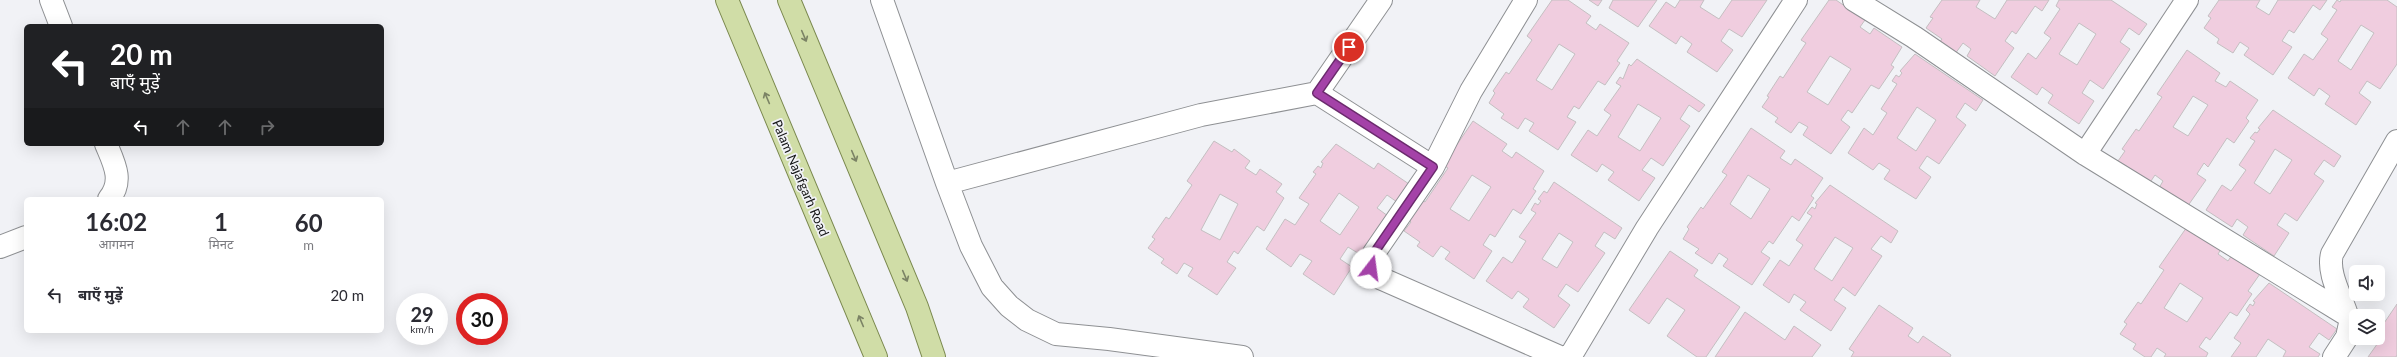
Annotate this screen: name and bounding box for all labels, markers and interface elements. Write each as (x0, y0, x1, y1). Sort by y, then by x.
one-way arrow (801, 30, 808, 42)
pin (1332, 30, 1366, 64)
icon: arrive (1338, 36, 1360, 58)
text: 20 m (110, 37, 173, 71)
icon: left (44, 40, 96, 92)
text: बाएँ मुड़ें (110, 71, 160, 93)
one-way arrow (763, 92, 771, 104)
icon: left (130, 116, 152, 138)
icon: ahead (172, 116, 194, 138)
icon: ahead (214, 116, 236, 138)
icon: right (256, 116, 278, 138)
street label: Palam Najafgarh Road (769, 117, 833, 239)
one-way arrow (851, 149, 859, 161)
text: 16:02 (85, 207, 147, 236)
text: 1 (214, 207, 228, 236)
text: 60 (295, 208, 323, 237)
text: आगमन (98, 236, 134, 252)
text: मिनट (209, 236, 233, 252)
text: m (303, 237, 314, 253)
position arrow (1350, 247, 1392, 289)
map controls (2349, 265, 2385, 345)
button: sound (2349, 265, 2385, 301)
one-way arrow (901, 269, 909, 281)
icon: left (44, 284, 66, 306)
text: बाएँ मुड़ें (78, 285, 123, 303)
text: 20 m (330, 286, 364, 304)
speed limit sign: 30 (456, 293, 508, 345)
text: 29 (410, 302, 434, 326)
button: layers (2349, 309, 2385, 345)
one-way arrow (856, 315, 864, 327)
text: km/h (410, 323, 434, 335)

